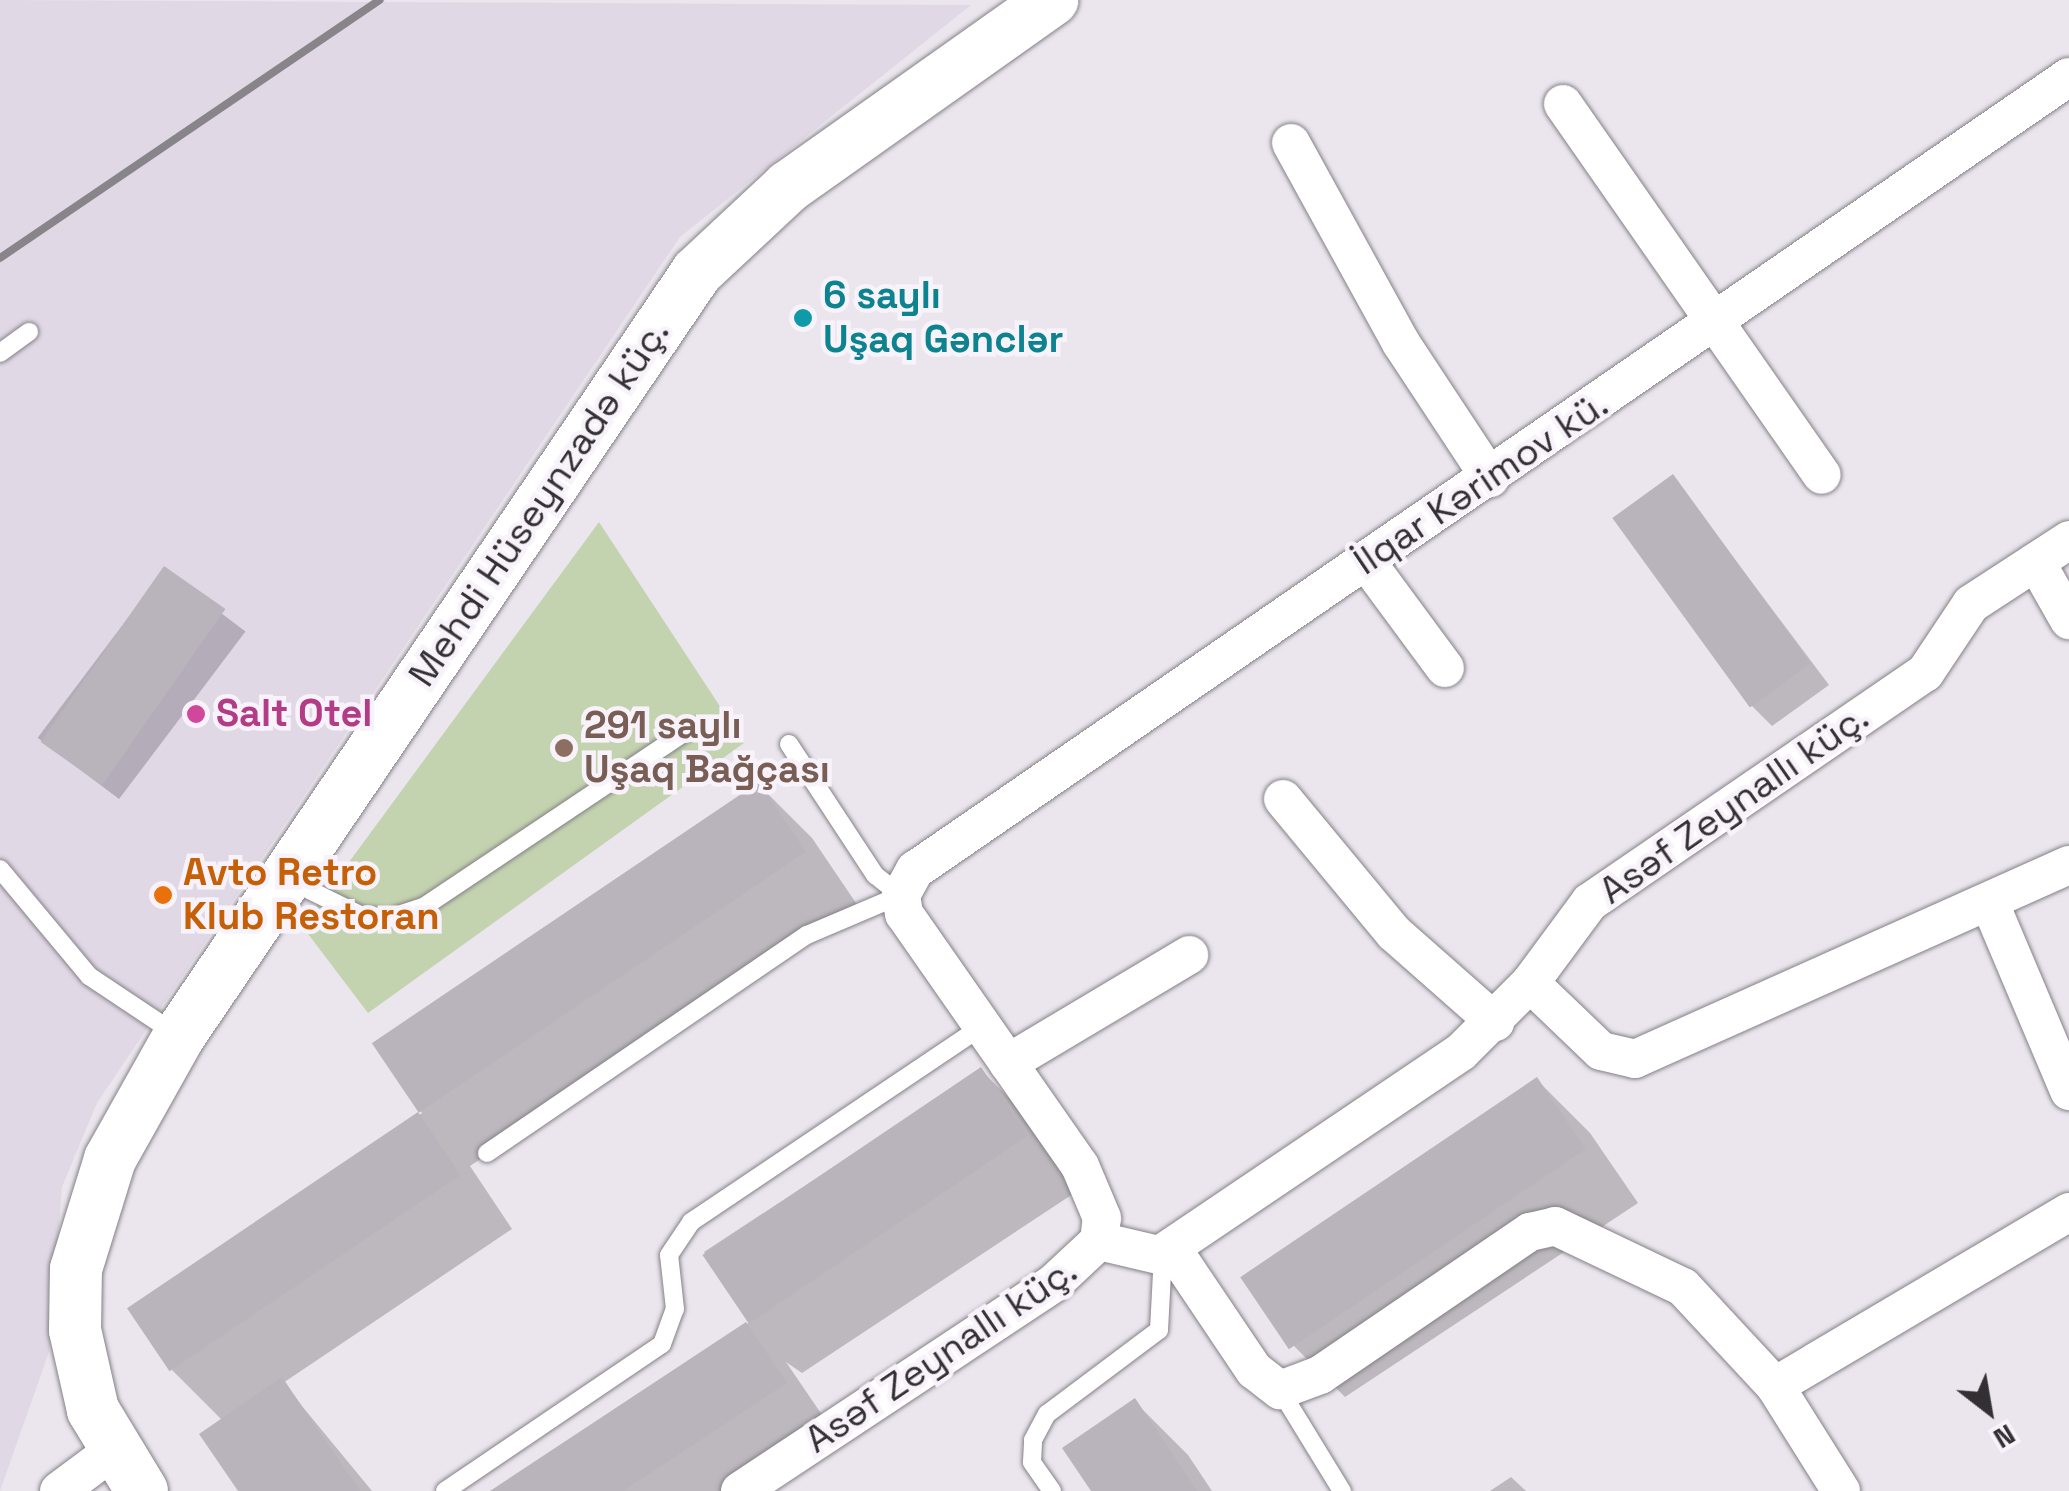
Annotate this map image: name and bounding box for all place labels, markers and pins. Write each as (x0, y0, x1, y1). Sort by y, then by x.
place label: 6 saylı Uşaq Gənclər (823, 273, 1064, 362)
marker: 6 saylı Uşaq Gənclər (792, 307, 814, 329)
place label: Salt Otel (216, 691, 372, 737)
marker: Salt Otel (185, 703, 207, 725)
place label: 291 saylı Uşaq Bağçası (584, 703, 830, 792)
marker: 291 saylı Uşaq Bağçası (553, 737, 575, 759)
place label: Avto Retro Klub Restoran (183, 850, 440, 939)
marker: Avto Retro Klub Restoran (152, 884, 174, 906)

